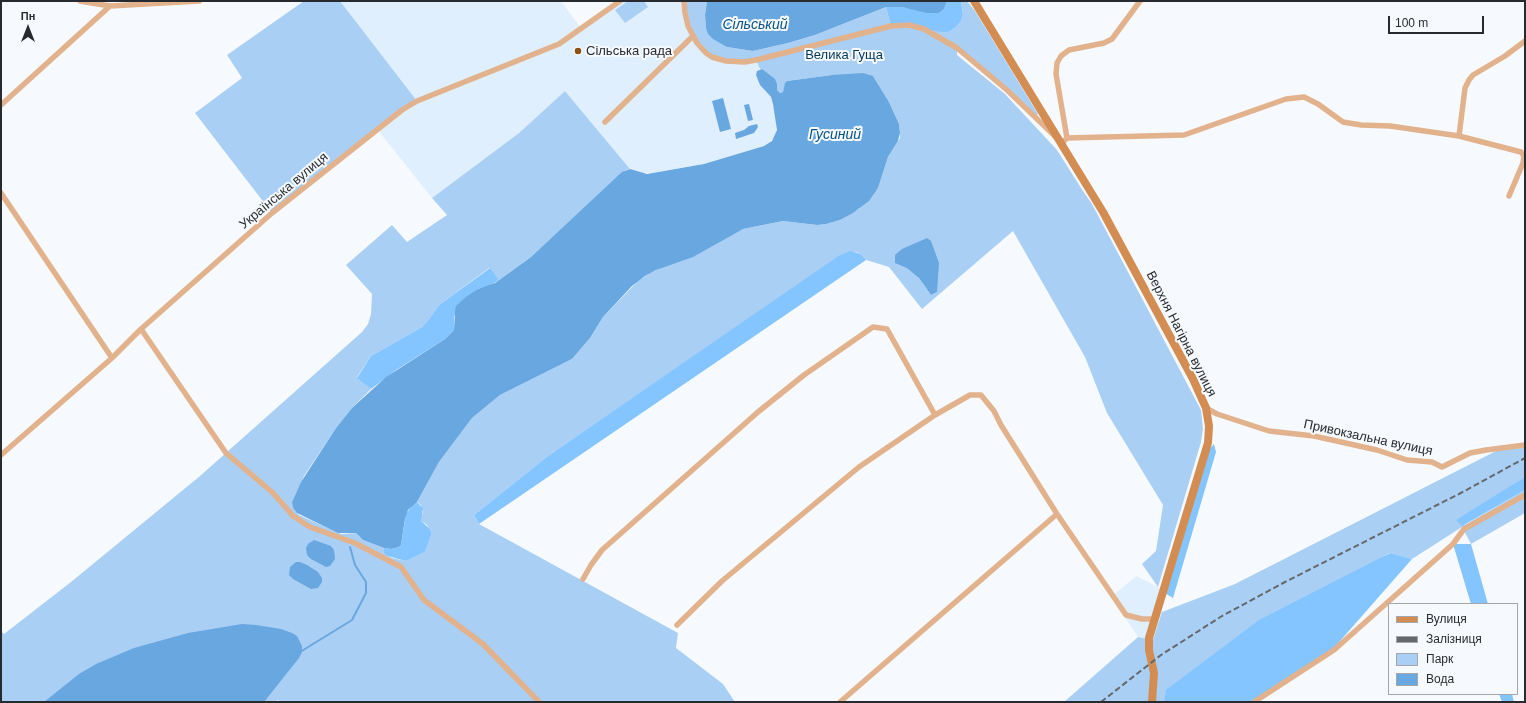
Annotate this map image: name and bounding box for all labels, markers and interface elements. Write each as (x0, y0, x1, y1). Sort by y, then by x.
north arrow (8, 8, 48, 48)
scale bar (1390, 8, 1486, 34)
text: Пн (21, 10, 35, 22)
text: 100 m (1395, 16, 1428, 30)
water label: Сільський (722, 17, 788, 33)
place label: Сільська рада (586, 43, 672, 59)
marker: Сільська рада (573, 46, 583, 56)
park label: Велика Гуща (805, 47, 883, 63)
water label: Гусиний (809, 127, 861, 143)
street label: Українська вулиця (237, 149, 331, 233)
street label: Верхня Нагірна вулиця (1143, 269, 1219, 399)
street label: Привокзальна вулиця (1302, 417, 1434, 459)
legend (1388, 603, 1518, 695)
text: Вулиця (1426, 612, 1467, 626)
text: Залізниця (1426, 632, 1482, 646)
text: Парк (1426, 652, 1453, 666)
text: Вода (1426, 672, 1454, 686)

